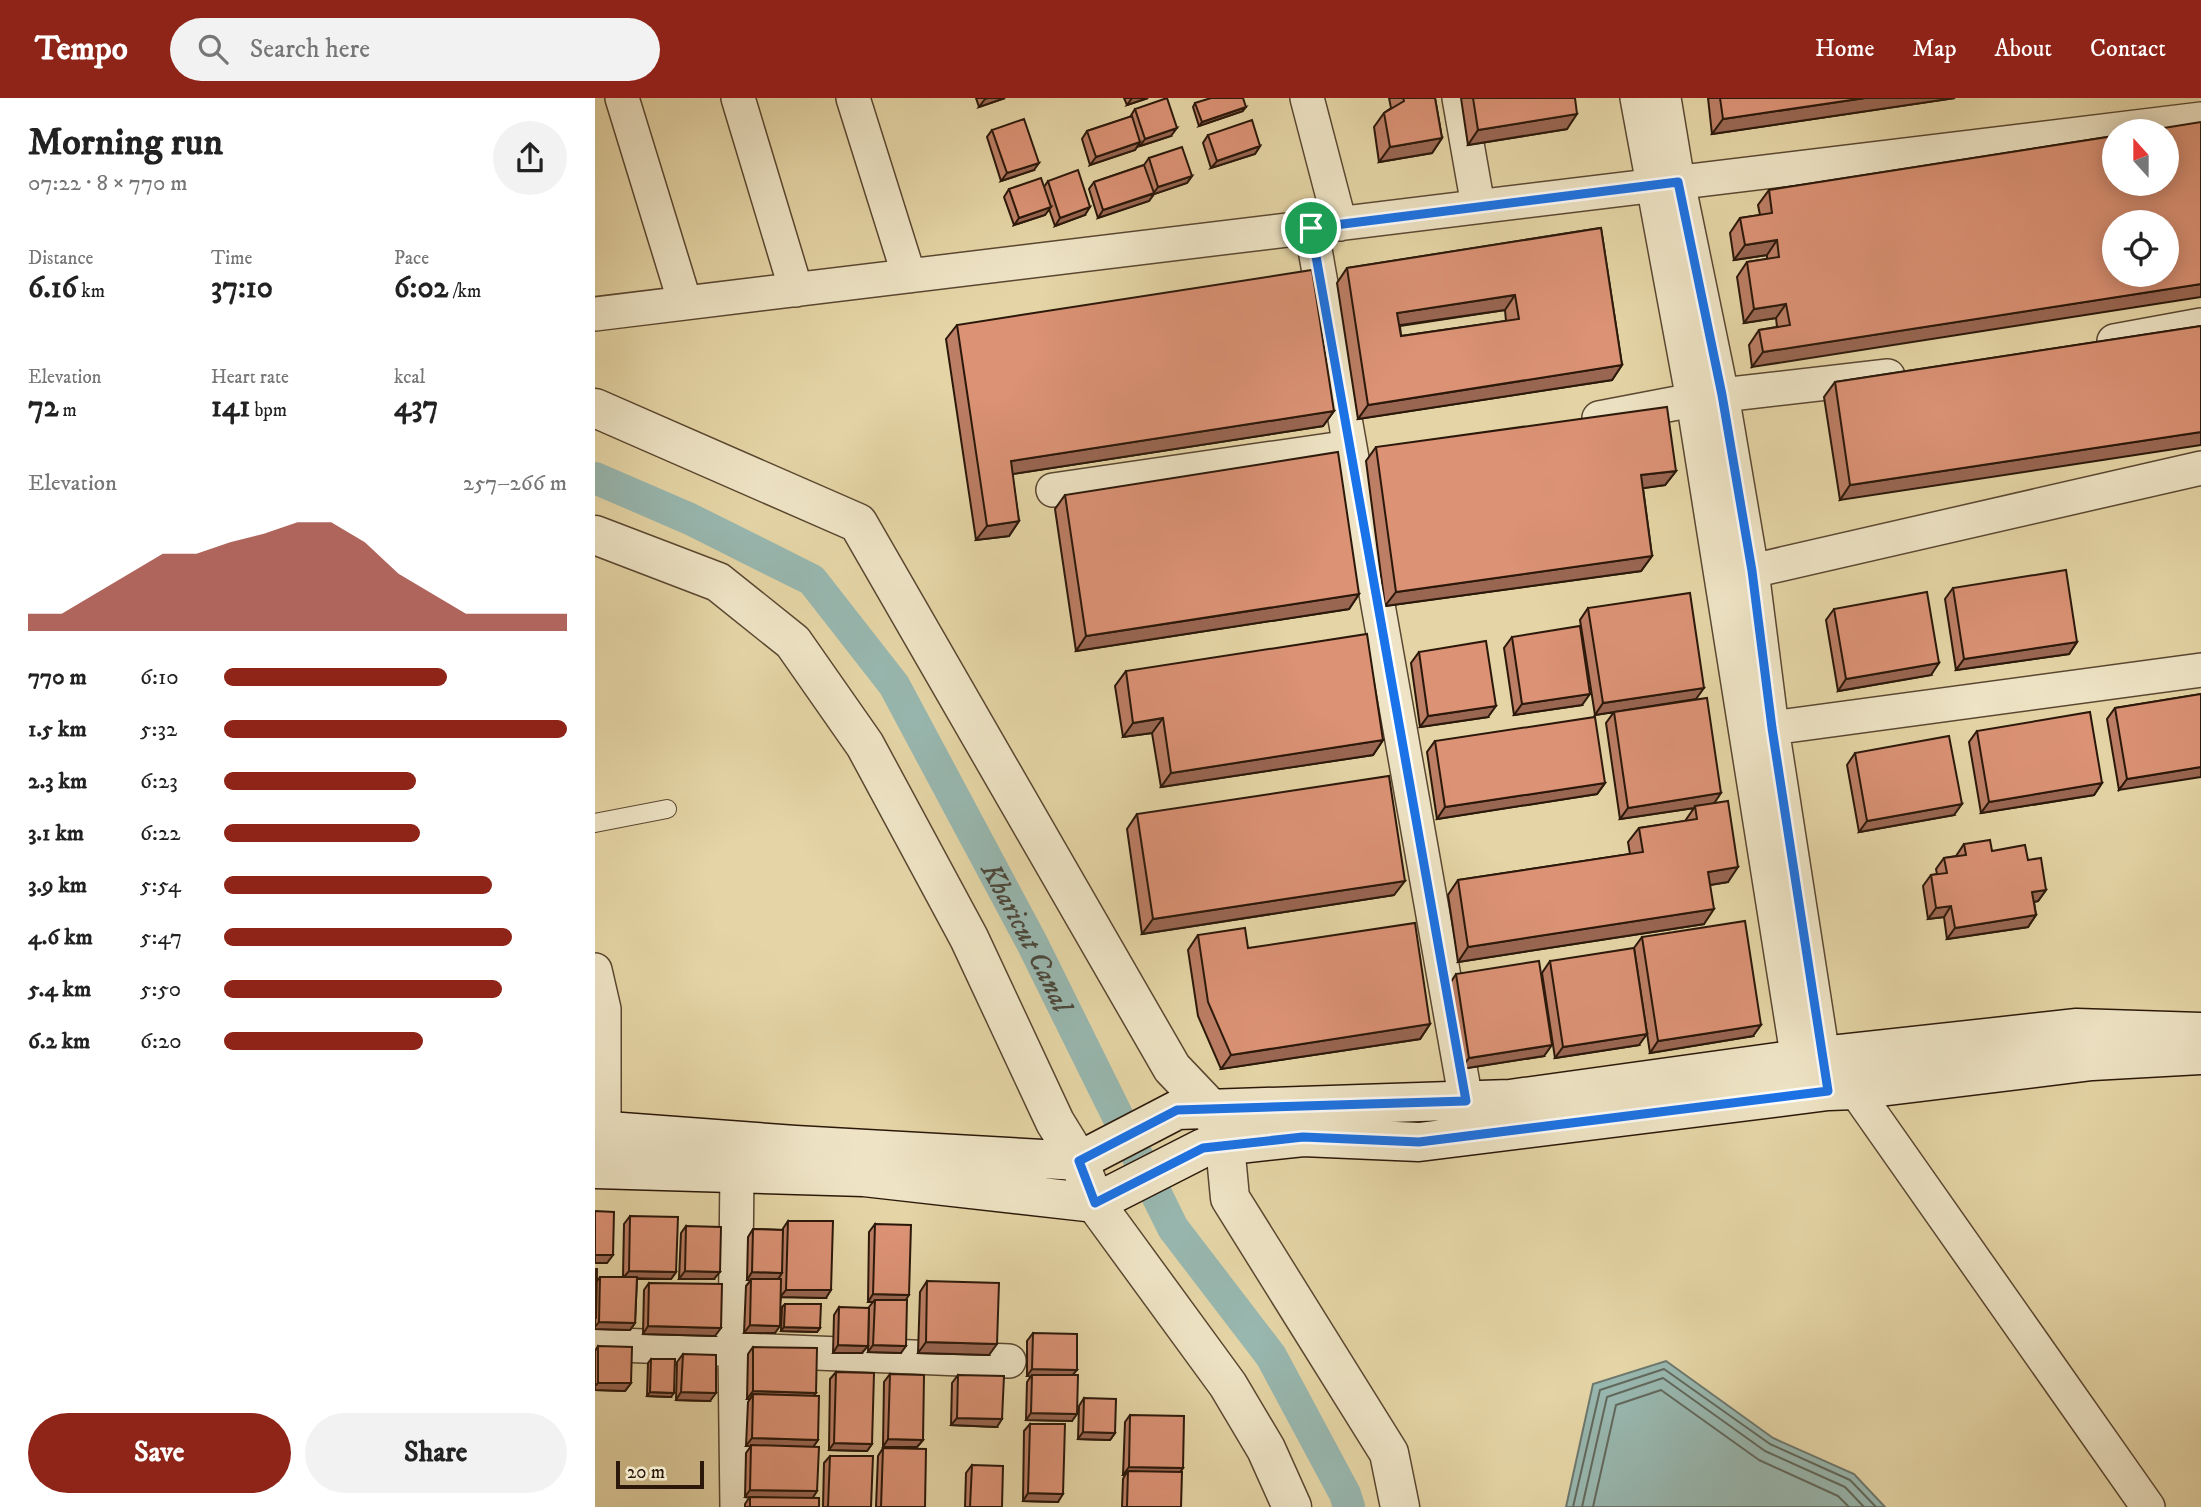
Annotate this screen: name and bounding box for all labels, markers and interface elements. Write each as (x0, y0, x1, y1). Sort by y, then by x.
search box (170, 18, 660, 81)
text: Tempo (35, 29, 128, 70)
icon: search (194, 30, 232, 68)
text: Search here (250, 33, 370, 66)
text: Home (1815, 34, 1874, 64)
text: Map (1912, 34, 1957, 64)
text: About (1995, 34, 2052, 64)
text: Contact (2090, 34, 2166, 64)
text: Morning run (28, 119, 223, 167)
north arrow (2102, 119, 2179, 196)
map controls (2102, 119, 2179, 287)
button: share (493, 121, 567, 195)
text: 07:22 · 8 × 770 m (28, 169, 188, 198)
pin (1281, 198, 1341, 258)
icon: arrive (1292, 209, 1330, 247)
button: locate (2102, 210, 2179, 287)
text: Distance (28, 247, 93, 270)
text: Time (211, 247, 252, 270)
text: Pace (394, 247, 429, 270)
text: 6.16 (28, 270, 77, 307)
text: 37:10 (211, 270, 273, 307)
text: 6:02 (394, 270, 448, 307)
text: km (77, 280, 105, 303)
text: /km (448, 280, 481, 303)
text: Elevation (28, 366, 102, 389)
text: Heart rate (211, 366, 289, 389)
text: kcal (394, 366, 425, 389)
text: 72 (28, 389, 59, 426)
text: 141 (211, 389, 250, 426)
text: 437 (394, 389, 438, 426)
text: m (59, 399, 77, 422)
text: bpm (250, 399, 287, 422)
text: Elevation (28, 469, 117, 498)
text: 257–266 m (463, 469, 567, 498)
text: 770 m (28, 663, 87, 692)
text: 6:10 (140, 663, 179, 692)
text: 1.5 km (28, 715, 87, 744)
text: 5:32 (140, 715, 177, 744)
text: 2.3 km (28, 767, 87, 796)
text: 6:23 (140, 767, 178, 796)
text: 3.1 km (28, 819, 84, 848)
text: 6:22 (140, 819, 181, 848)
water label: Kharicut Canal (973, 856, 1080, 1020)
text: 3.9 km (28, 871, 87, 900)
text: 5:54 (140, 871, 181, 900)
text: 4.6 km (28, 923, 93, 952)
text: 5:47 (140, 923, 182, 952)
text: 5.4 km (28, 975, 91, 1004)
text: 5:50 (140, 975, 181, 1004)
text: 6.2 km (28, 1027, 90, 1056)
text: 6:20 (140, 1027, 182, 1056)
button: Save (28, 1413, 291, 1493)
button: Share (305, 1413, 567, 1493)
scale bar (616, 1458, 703, 1490)
text: 20 m (627, 1461, 665, 1484)

